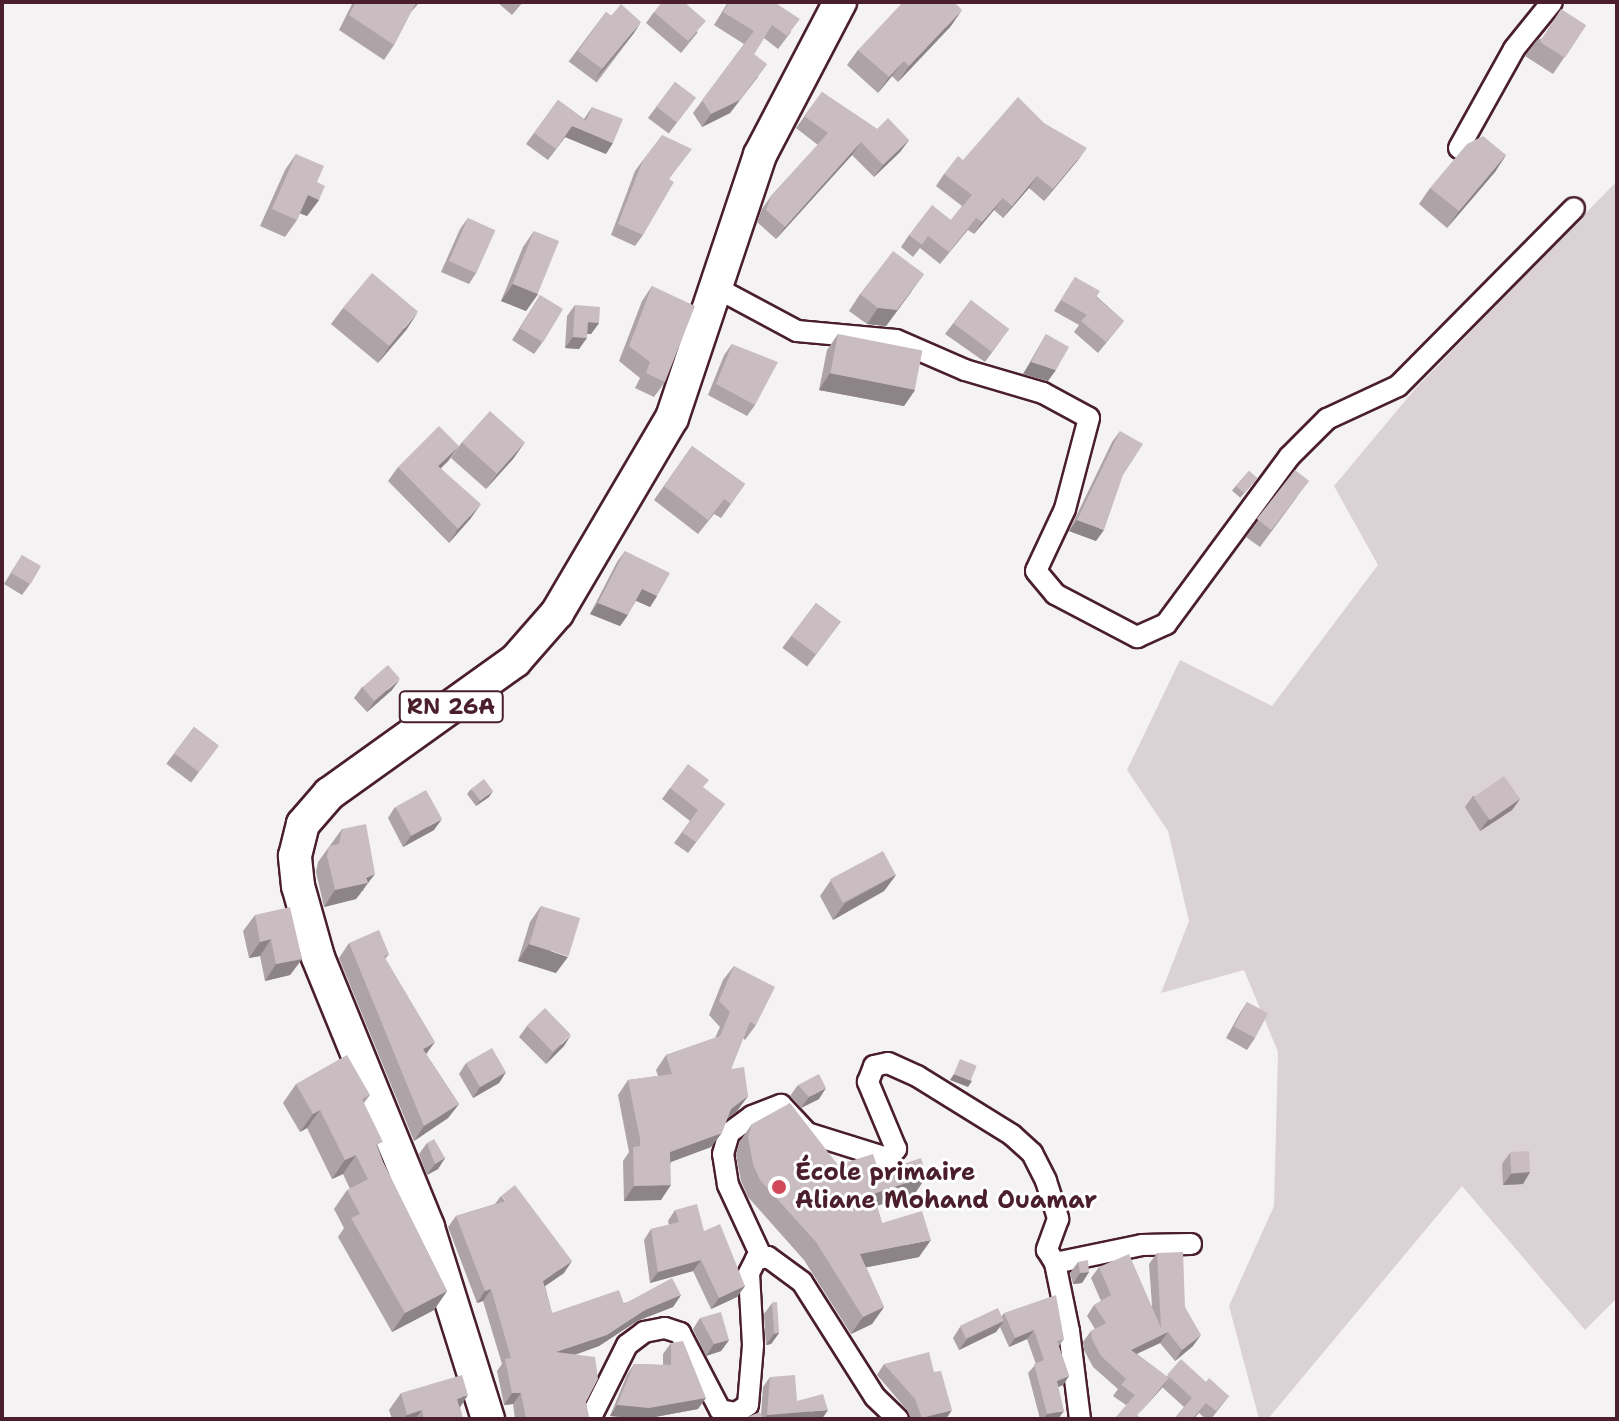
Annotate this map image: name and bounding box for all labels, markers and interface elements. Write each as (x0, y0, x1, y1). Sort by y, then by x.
road number: RN 26A (397, 689, 505, 725)
place label: École primaire Aliane Mohand Ouamar (795, 1159, 1097, 1215)
marker: École primaire Aliane Mohand Ouamar (770, 1178, 788, 1196)

